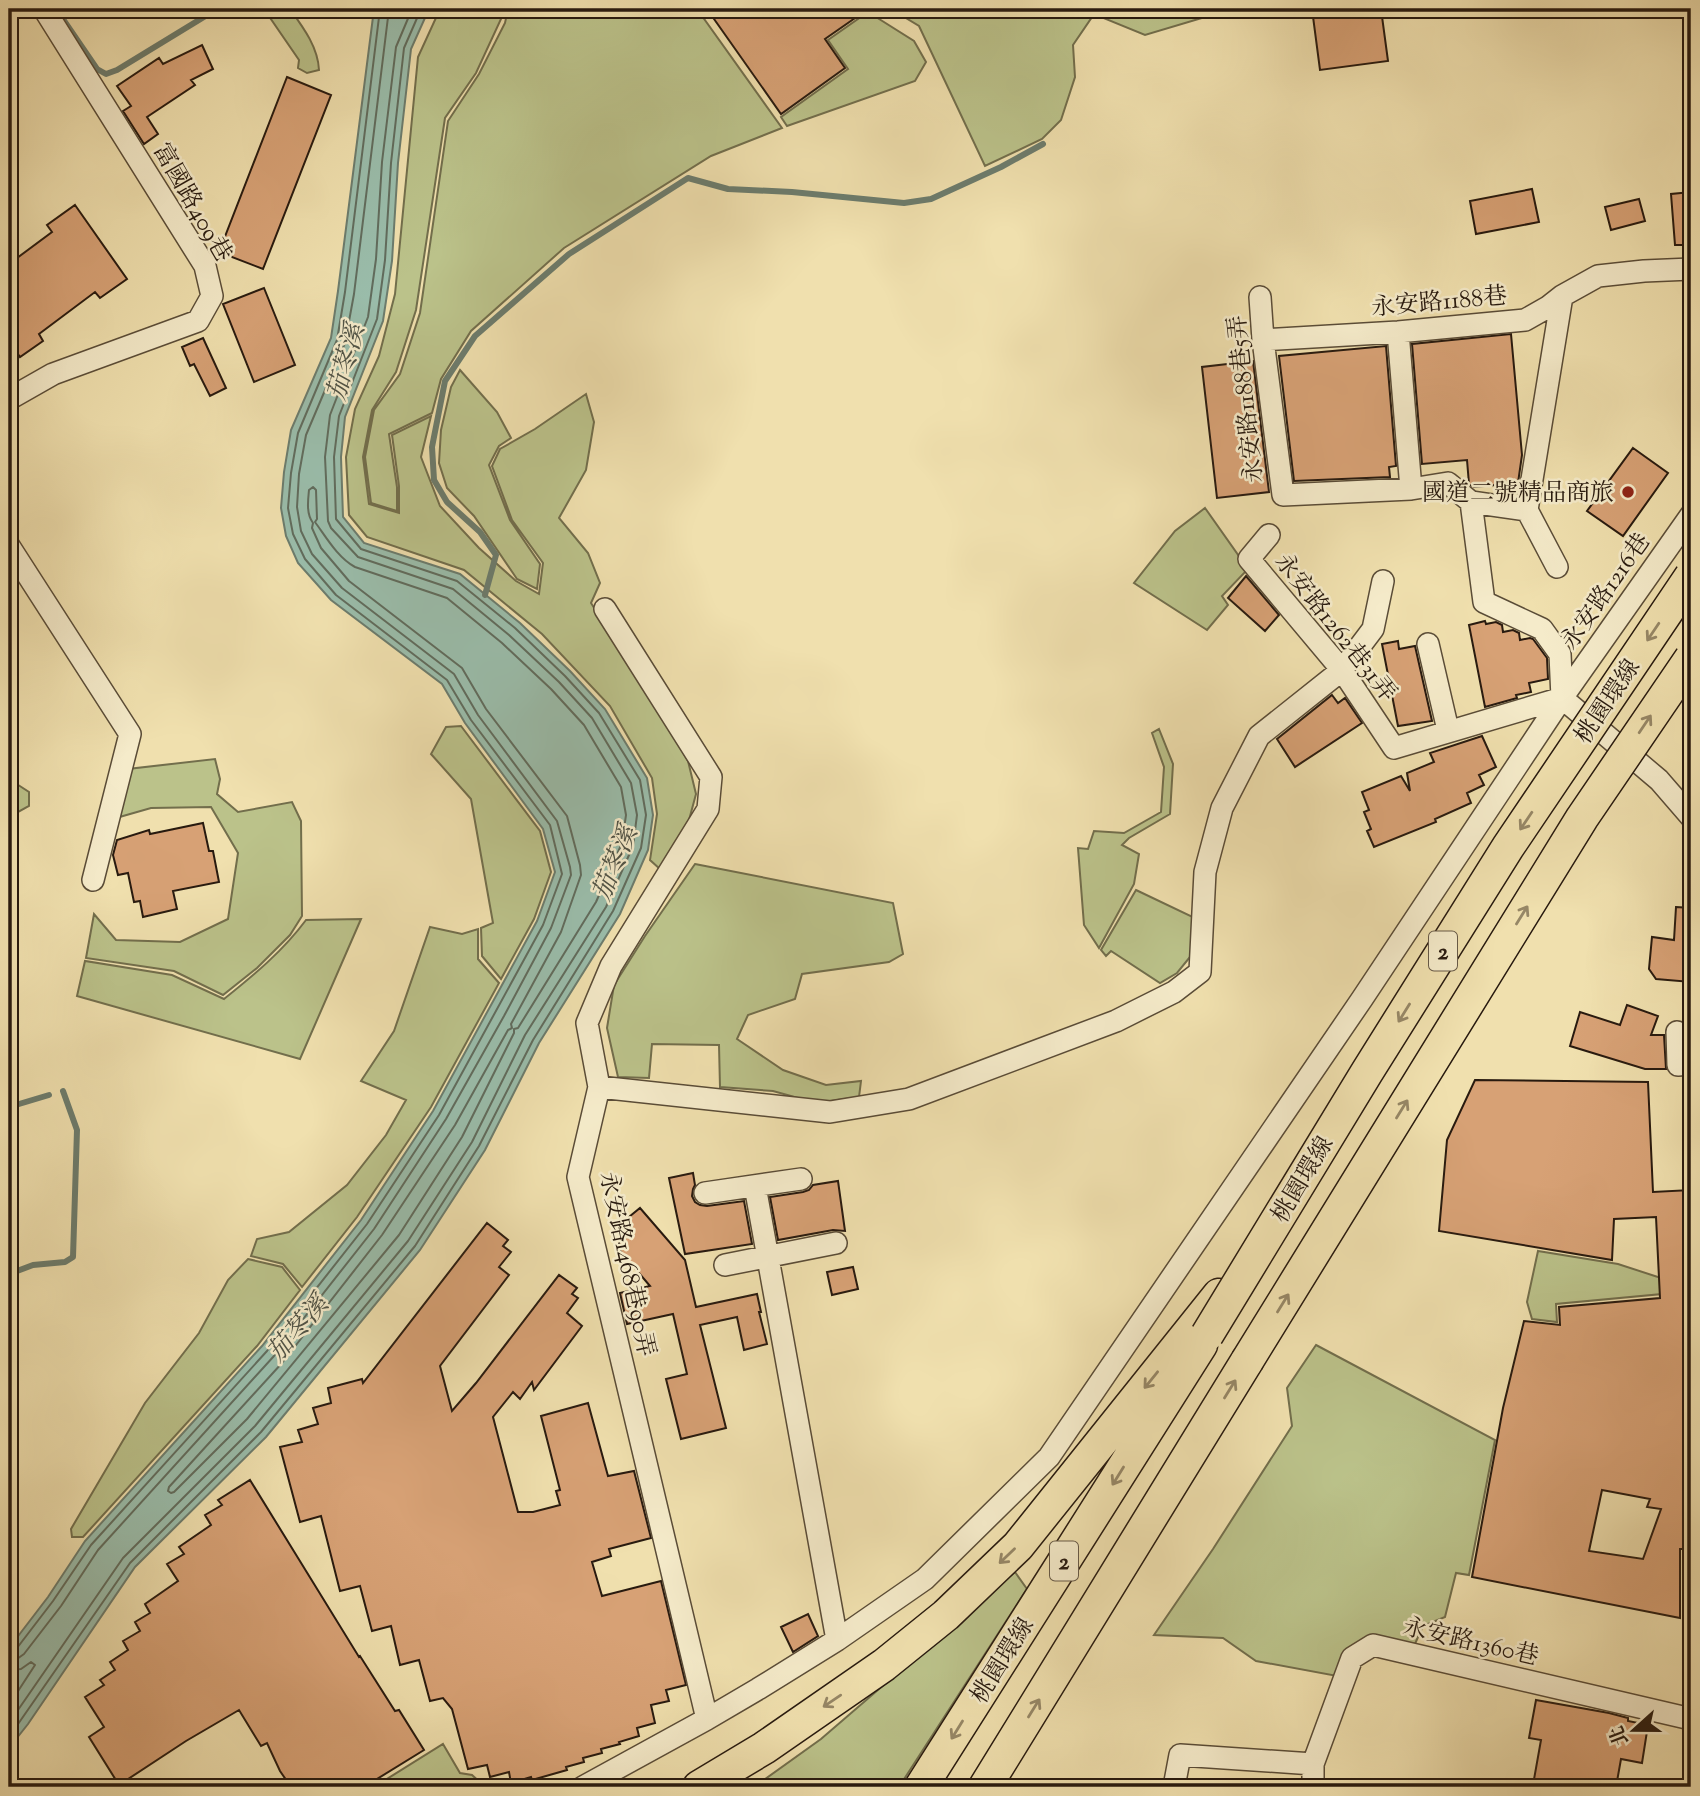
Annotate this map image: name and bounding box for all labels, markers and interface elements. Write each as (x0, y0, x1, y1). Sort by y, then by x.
street label: 富國路409巷 (143, 137, 239, 269)
street label: 永安路1188巷 (1370, 280, 1509, 326)
street label: 永安路1188巷5弄 (1221, 313, 1273, 484)
water label: 茄苳溪 (319, 317, 376, 405)
place label: 國道二號精品商旅 (1422, 477, 1614, 511)
marker: 國道二號精品商旅 (1620, 484, 1636, 500)
street label: 永安路1216巷 (1554, 527, 1659, 657)
street label: 永安路1262巷31弄 (1266, 547, 1403, 710)
one-way arrow (1646, 622, 1660, 642)
street label: 桃園環線 (1568, 653, 1650, 751)
one-way arrow (1639, 715, 1653, 735)
one-way arrow (1519, 811, 1533, 830)
water label: 茄苳溪 (585, 818, 649, 907)
one-way arrow (1515, 906, 1529, 926)
road number: 2 (1429, 932, 1457, 970)
one-way arrow (1396, 1003, 1411, 1022)
one-way arrow (1395, 1100, 1410, 1119)
street label: 桃園環線 (1264, 1130, 1343, 1230)
street label: 永安路1468巷90弄 (590, 1169, 662, 1360)
water label: 茄苳溪 (259, 1286, 340, 1371)
one-way arrow (1277, 1293, 1291, 1313)
one-way arrow (1143, 1370, 1159, 1388)
one-way arrow (1223, 1380, 1237, 1400)
one-way arrow (1111, 1465, 1125, 1485)
road number: 2 (1050, 1542, 1078, 1580)
one-way arrow (999, 1548, 1016, 1565)
street label: 桃園環線 (964, 1611, 1044, 1711)
street label: 永安路1360巷 (1399, 1611, 1542, 1675)
one-way arrow (823, 1694, 843, 1708)
north arrow (1598, 1694, 1668, 1764)
one-way arrow (1027, 1699, 1041, 1719)
one-way arrow (950, 1720, 964, 1740)
text: 北 (1604, 1721, 1636, 1749)

